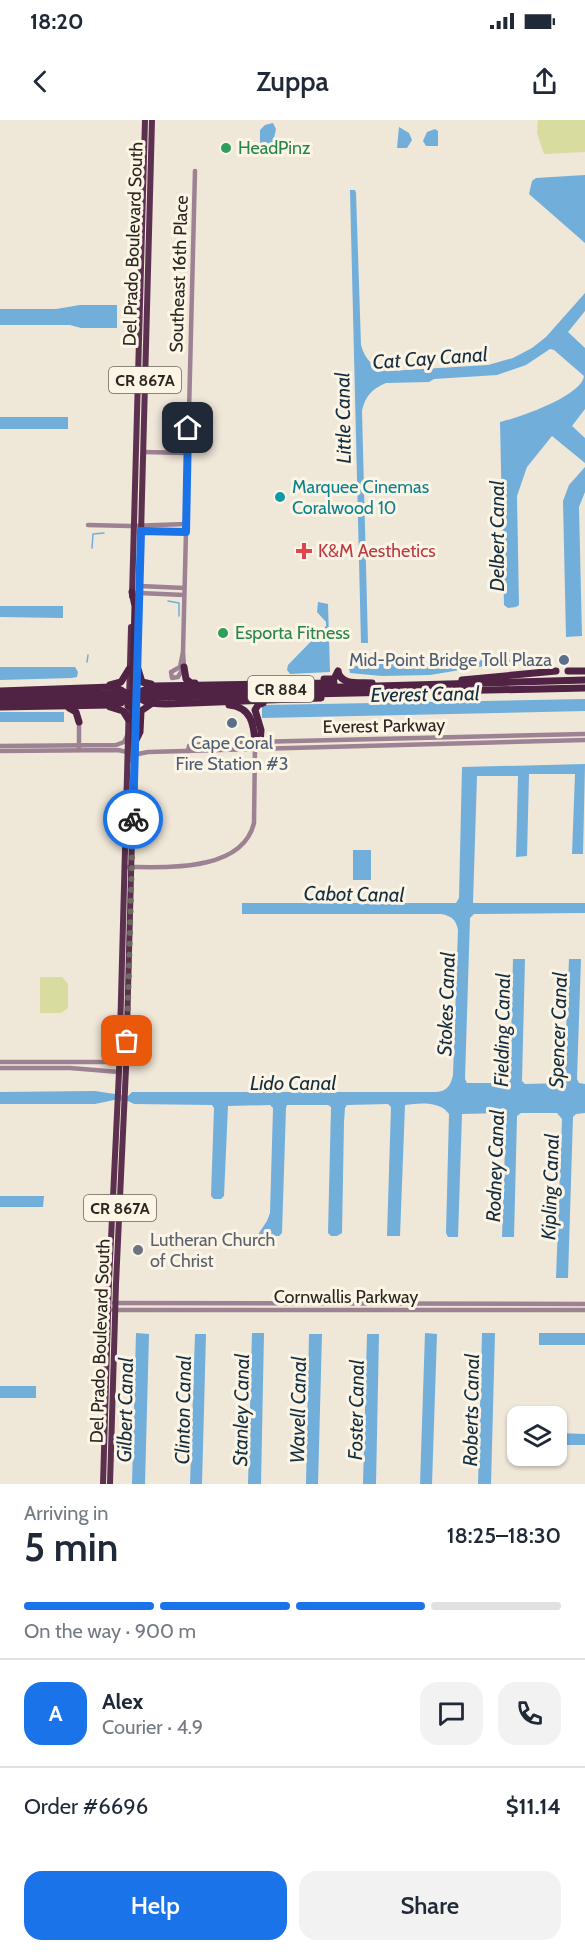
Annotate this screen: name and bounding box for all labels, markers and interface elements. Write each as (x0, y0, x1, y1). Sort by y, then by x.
text: 18:20 (30, 8, 83, 35)
icon: back (24, 65, 57, 98)
text: Zuppa (256, 65, 329, 98)
icon: share (528, 65, 561, 98)
place label: HeadPinz (238, 137, 311, 159)
street label: Del Prado Boulevard South (118, 141, 148, 347)
marker: HeadPinz (219, 141, 233, 155)
street label: Southeast 16th Place (165, 195, 193, 353)
water label: Cat Cay Canal (372, 342, 489, 374)
road number: CR 867A (109, 367, 181, 393)
water label: Little Canal (330, 372, 356, 464)
pin (162, 402, 213, 453)
icon: home (171, 411, 204, 444)
place label: Marquee Cinemas Coralwood 10 (292, 476, 429, 519)
water label: Delbert Canal (485, 480, 509, 591)
marker: Marquee Cinemas Coralwood 10 (273, 490, 287, 504)
place label: K&M Aesthetics (318, 540, 436, 562)
marker: K&M Aesthetics (295, 542, 313, 560)
place label: Esporta Fitness (235, 622, 350, 644)
marker: Esporta Fitness (216, 626, 230, 640)
place label: Mid-Point Bridge Toll Plaza (349, 649, 552, 671)
marker: Mid-Point Bridge Toll Plaza (557, 653, 571, 667)
road number: CR 884 (248, 676, 314, 702)
water label: Everest Canal (370, 681, 480, 707)
street label: Everest Parkway (322, 714, 446, 738)
marker: Cape Coral Fire Station #3 (225, 716, 239, 730)
place label: Cape Coral Fire Station #3 (176, 732, 288, 775)
courier (103, 789, 163, 849)
icon: bike (117, 803, 150, 836)
water label: Cabot Canal (303, 881, 405, 907)
water label: Stokes Canal (432, 951, 460, 1056)
water label: Spencer Canal (544, 971, 572, 1088)
water label: Fielding Canal (489, 973, 515, 1087)
pin (101, 1015, 152, 1066)
icon: bag (110, 1024, 143, 1057)
water label: Lido Canal (250, 1071, 336, 1095)
water label: Rodney Canal (481, 1109, 509, 1222)
water label: Kipling Canal (536, 1133, 564, 1240)
road number: CR 867A (84, 1195, 156, 1221)
place label: Lutheran Church of Christ (150, 1229, 275, 1272)
street label: Del Prado Boulevard South (85, 1238, 115, 1444)
marker: Lutheran Church of Christ (131, 1243, 145, 1257)
street label: Cornwallis Parkway (274, 1286, 418, 1308)
water label: Stanley Canal (228, 1353, 254, 1466)
water label: Roberts Canal (458, 1353, 484, 1467)
water label: Clinton Canal (170, 1355, 196, 1465)
water label: Wavell Canal (285, 1356, 311, 1464)
water label: Gilbert Canal (112, 1357, 138, 1463)
water label: Foster Canal (343, 1359, 369, 1460)
map controls (507, 1406, 567, 1466)
button: layers (507, 1406, 567, 1466)
text: Arriving in (24, 1501, 108, 1525)
text: 18:25–18:30 (447, 1522, 561, 1549)
text: 5 min (24, 1523, 118, 1571)
text: On the way · 900 m (24, 1619, 196, 1643)
button: chat (420, 1682, 483, 1745)
button: phone (498, 1682, 561, 1745)
text: Alex (102, 1688, 143, 1715)
text: A (49, 1700, 62, 1727)
text: Courier · 4.9 (102, 1715, 203, 1739)
text: Order #6696 (24, 1793, 148, 1820)
text: $11.14 (506, 1793, 561, 1820)
button: Help (24, 1871, 287, 1940)
button: Share (299, 1871, 561, 1940)

